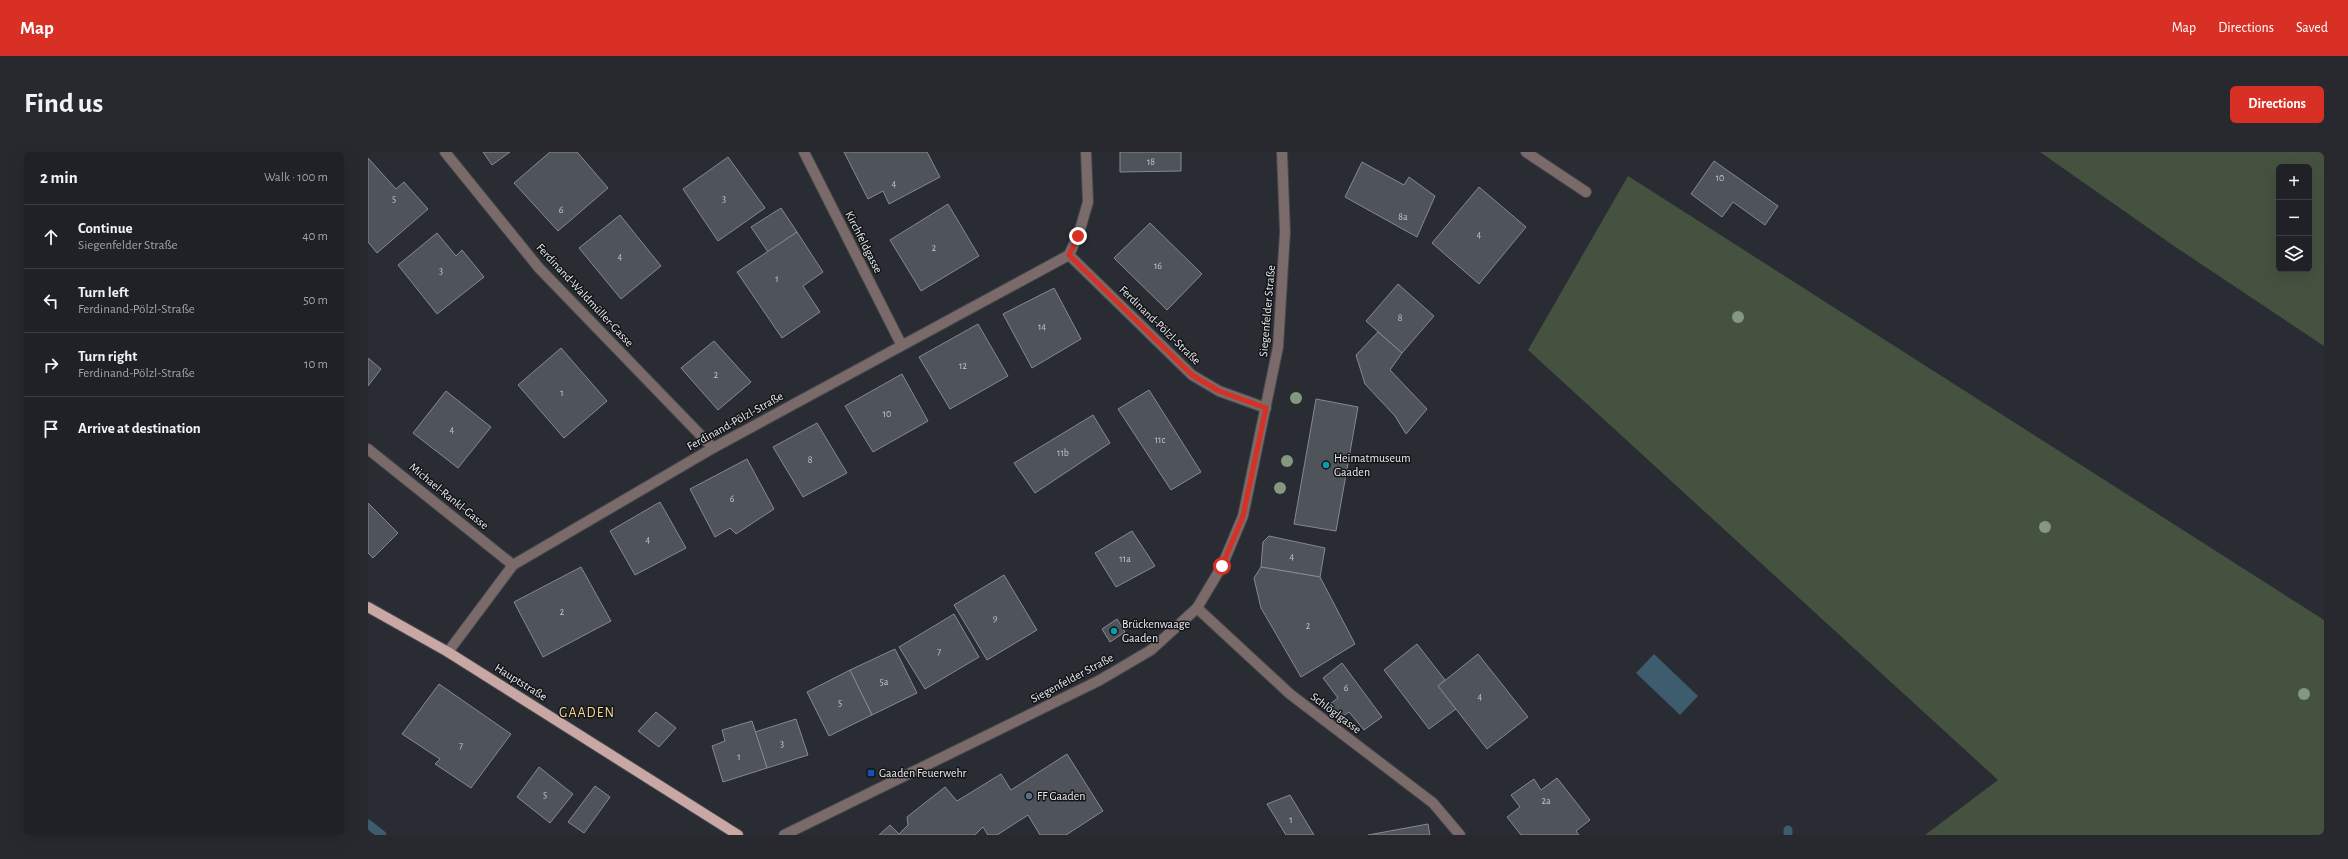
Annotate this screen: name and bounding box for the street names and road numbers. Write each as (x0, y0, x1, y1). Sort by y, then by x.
street label: Kirchfeldgasse (843, 209, 885, 275)
street label: Ferdinand-Waldmüller-Gasse (534, 241, 636, 349)
street label: Siegenfelder Straße (1257, 265, 1277, 357)
street label: Ferdinand-Pölzl-Straße (1117, 283, 1203, 367)
street label: Ferdinand-Pölzl-Straße (685, 390, 785, 452)
street label: Michael-Rankl-Gasse (407, 461, 491, 531)
street label: Siegenfelder Straße (1029, 651, 1115, 705)
street label: Hauptstraße (493, 661, 549, 703)
street label: Schlöglgasse (1309, 690, 1363, 736)

